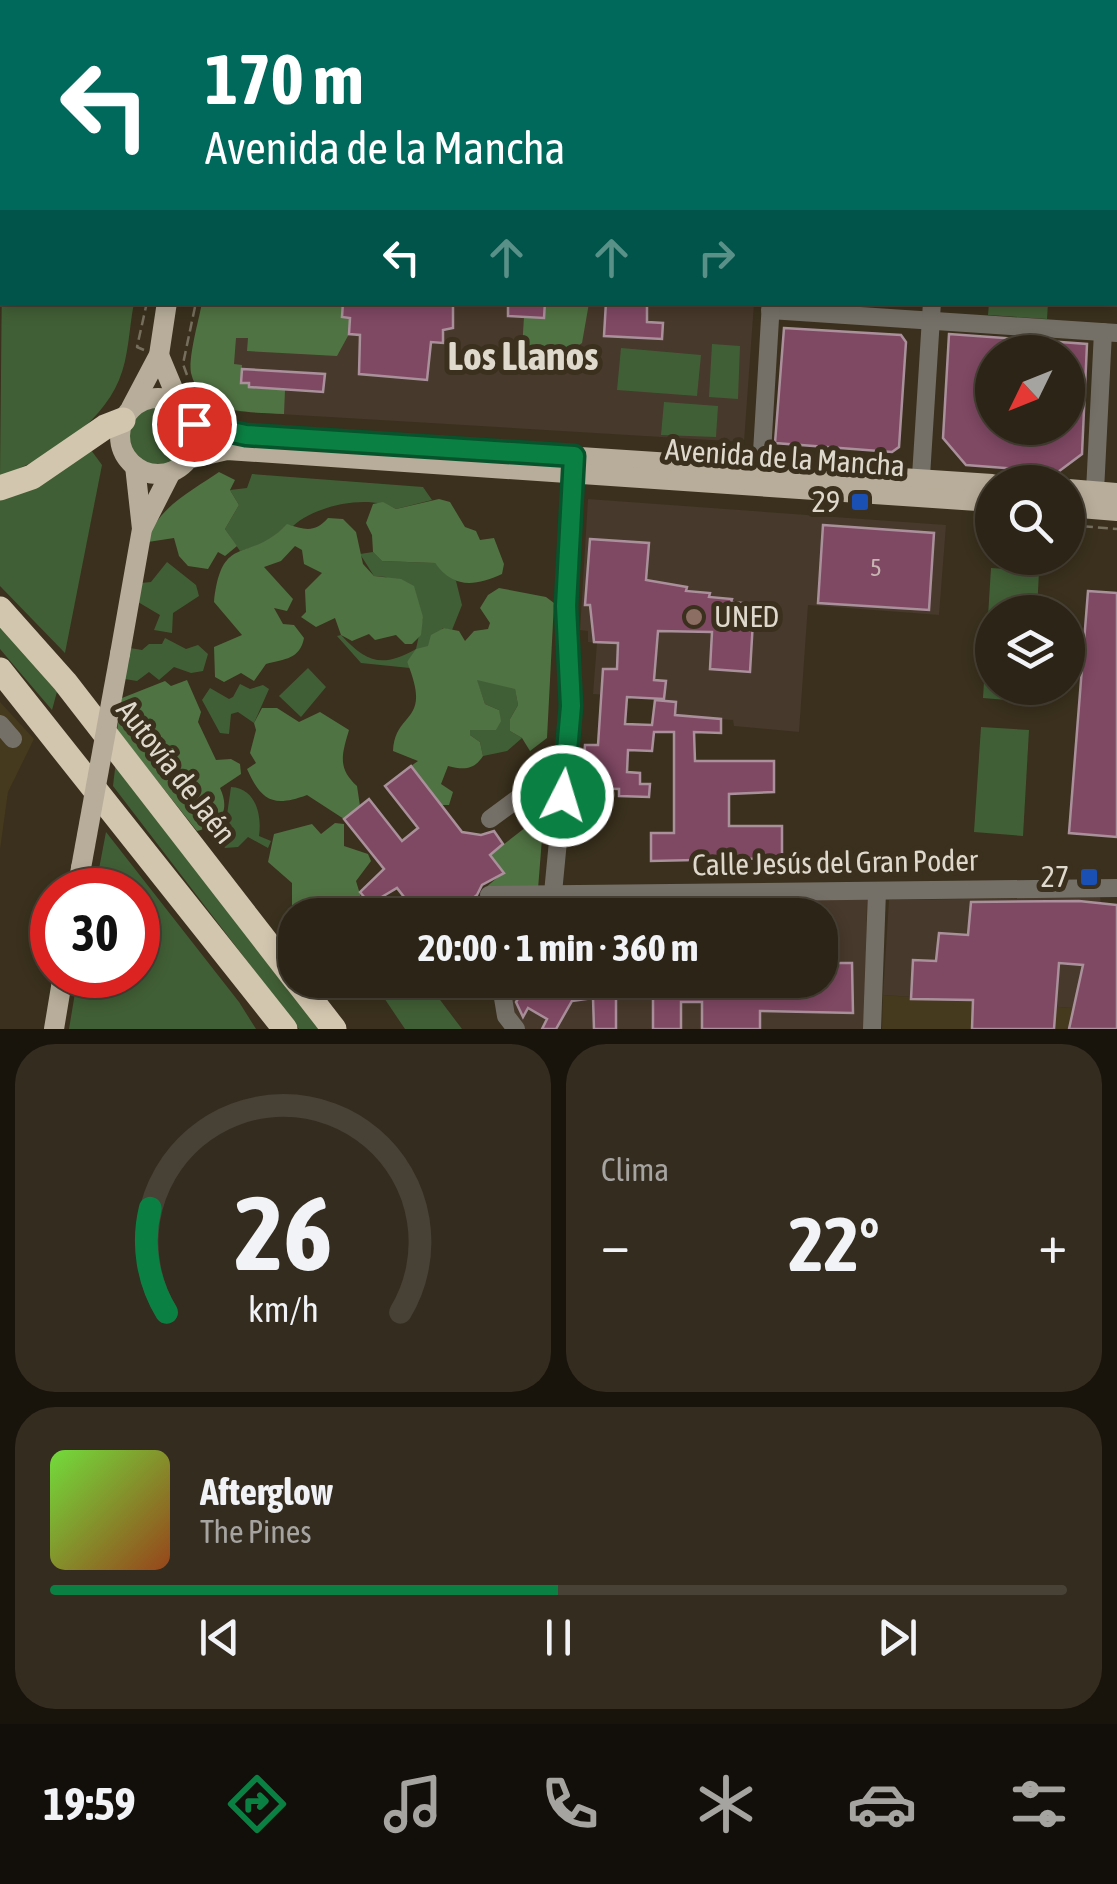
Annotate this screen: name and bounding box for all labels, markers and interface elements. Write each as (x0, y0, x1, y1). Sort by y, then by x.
text: 170 m (205, 39, 364, 119)
icon: left (40, 40, 170, 170)
text: Avenida de la Mancha (205, 122, 565, 174)
icon: left (374, 230, 429, 285)
icon: ahead (479, 230, 534, 285)
icon: ahead (584, 230, 639, 285)
icon: right (689, 230, 744, 285)
district label: Los Llanos (448, 333, 598, 378)
north arrow (975, 335, 1085, 445)
map controls (975, 335, 1085, 705)
pin (152, 382, 237, 467)
icon: arrive (167, 397, 222, 452)
street label: Avenida de la Mancha (664, 432, 906, 482)
button: search (975, 465, 1085, 575)
place label: 29 (812, 484, 840, 518)
marker: 29 (849, 491, 871, 513)
house number: 5 (870, 553, 882, 581)
button: layers (975, 595, 1085, 705)
place label: UNED (714, 599, 779, 633)
marker: UNED (683, 606, 705, 628)
street label: Autovía de Jaén (110, 693, 243, 850)
position arrow (511, 744, 615, 848)
street label: Calle Jesús del Gran Poder (692, 842, 979, 881)
place label: 27 (1041, 859, 1069, 893)
marker: 27 (1078, 866, 1100, 888)
speed limit sign: 30 (30, 868, 160, 998)
text: 20:00 · 1 min · 360 m (418, 926, 698, 969)
text: Clima (601, 1151, 669, 1188)
text: 26 (234, 1173, 332, 1292)
text: 22° (788, 1201, 880, 1287)
text: − (601, 1212, 630, 1275)
text: + (1038, 1212, 1067, 1275)
text: km/h (248, 1289, 318, 1330)
text: Afterglow (200, 1470, 333, 1513)
text: The Pines (200, 1513, 312, 1550)
icon: previous (192, 1610, 247, 1665)
icon: pause (531, 1610, 586, 1665)
icon: next (870, 1610, 925, 1665)
icon: directions (222, 1769, 292, 1839)
icon: music (378, 1769, 448, 1839)
icon: phone (535, 1769, 605, 1839)
icon: climate (691, 1769, 761, 1839)
icon: car (847, 1769, 917, 1839)
icon: filters (1004, 1769, 1074, 1839)
text: 19:59 (43, 1778, 136, 1830)

